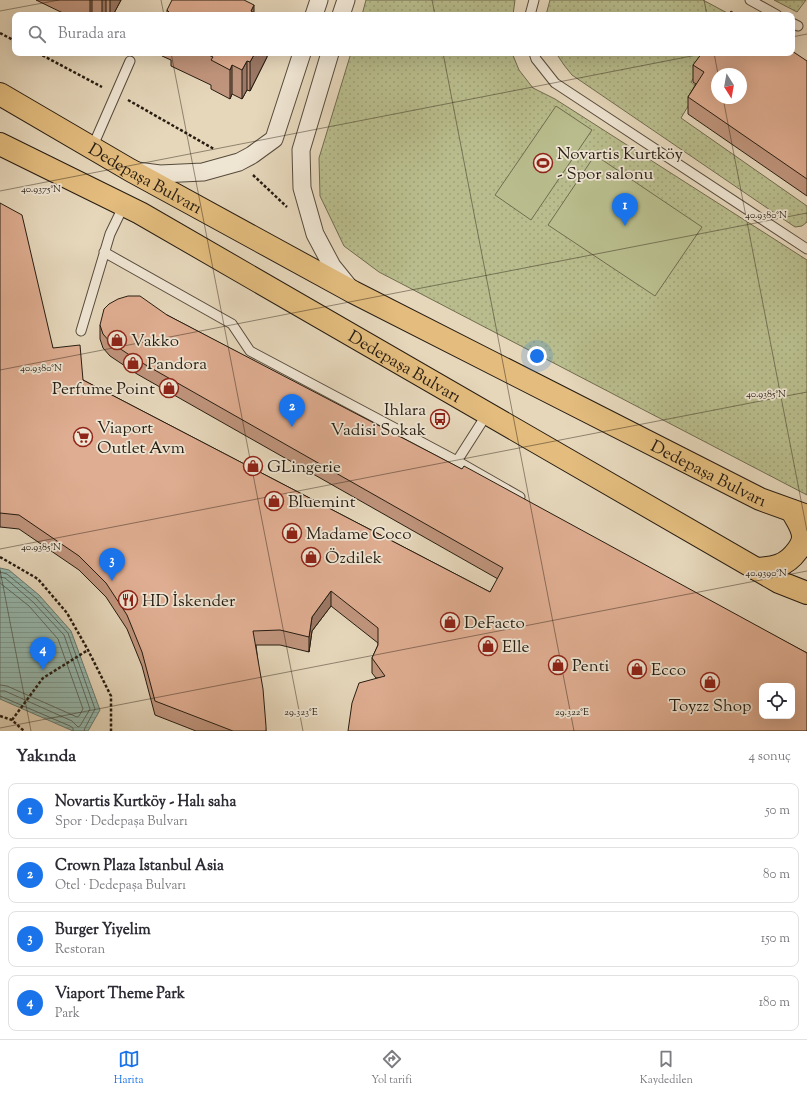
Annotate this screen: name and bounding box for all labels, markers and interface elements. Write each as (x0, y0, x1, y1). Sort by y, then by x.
search box (12, 12, 795, 56)
icon: search (26, 23, 48, 45)
text: Burada ara (58, 24, 126, 45)
north arrow (711, 68, 747, 104)
street label: Dedepaşa Bulvarı (83, 138, 206, 221)
place label: Novartis Kurtköy - Spor salonu (557, 143, 683, 187)
sports icon: Novartis Kurtköy - Spor salonu (532, 152, 554, 174)
text: 40.9375°N (21, 182, 61, 197)
pin: 1 (612, 193, 638, 226)
text: 40.9380°N (745, 208, 787, 223)
street label: Dedepaşa Bulvarı (343, 326, 465, 410)
shop icon: Vakko (106, 329, 128, 351)
place label: Vakko (131, 330, 179, 354)
your location (527, 346, 547, 366)
shop icon: Pandora (122, 352, 144, 374)
place label: Pandora (147, 353, 207, 377)
text: 40.9380°N (20, 361, 62, 376)
shop icon: Perfume Point (158, 377, 180, 399)
place label: Perfume Point (52, 378, 155, 402)
text: 40.9385°N (746, 387, 786, 402)
pin: 2 (279, 394, 305, 427)
place label: Ihlara Vadisi Sokak (330, 399, 426, 443)
bus stop icon: Ihlara Vadisi Sokak (429, 408, 451, 430)
place label: Viaport Outlet Avm (97, 417, 185, 461)
supermarket icon: Viaport Outlet Avm (72, 426, 94, 448)
street label: Dedepaşa Bulvarı (646, 435, 769, 514)
shop icon: GLingerie (242, 455, 264, 477)
place label: GLingerie (267, 456, 341, 480)
shop icon: Bluemint (263, 490, 285, 512)
place label: Bluemint (288, 491, 356, 515)
shop icon: Madame Coco (281, 522, 303, 544)
place label: Madame Coco (306, 523, 412, 547)
text: 40.9385°N (21, 540, 61, 555)
shop icon: Özdilek (300, 546, 322, 568)
place label: Özdilek (325, 547, 382, 571)
pin: 3 (99, 548, 125, 581)
text: 40.9390°N (745, 566, 787, 581)
restaurant icon: HD İskender (117, 589, 139, 611)
place label: HD İskender (142, 590, 236, 614)
shop icon: DeFacto (439, 611, 461, 633)
place label: DeFacto (464, 612, 525, 636)
shop icon: Elle (477, 635, 499, 657)
place label: Elle (502, 636, 530, 660)
pin: 4 (30, 637, 56, 670)
shop icon: Penti (547, 654, 569, 676)
place label: Penti (572, 655, 609, 679)
shop icon: Ecco (626, 658, 648, 680)
place label: Ecco (651, 659, 686, 683)
shop icon: Toyzz Shop (699, 671, 721, 693)
map controls (759, 683, 795, 719)
button: locate (759, 683, 795, 719)
place label: Toyzz Shop (669, 695, 751, 719)
text: 29.323°E (284, 705, 318, 720)
text: 29.322°E (555, 705, 589, 720)
text: Yakında (16, 745, 76, 769)
text: 4 sonuç (749, 748, 791, 766)
text: Novartis Kurtköy - Halı saha (55, 792, 237, 813)
text: 1 (28, 802, 32, 820)
text: 50 m (765, 802, 790, 820)
text: Spor · Dedepaşa Bulvarı (55, 813, 188, 831)
text: Crown Plaza Istanbul Asia (55, 856, 224, 877)
text: 2 (27, 866, 33, 884)
text: 80 m (763, 866, 790, 884)
text: Otel · Dedepaşa Bulvarı (55, 877, 186, 895)
text: Burger Yiyelim (55, 920, 151, 941)
text: 3 (27, 930, 33, 948)
text: 150 m (761, 930, 790, 948)
text: Restoran (55, 941, 105, 959)
text: Viaport Theme Park (55, 984, 185, 1005)
text: 4 (27, 994, 33, 1012)
text: 180 m (759, 994, 790, 1012)
text: Park (55, 1005, 80, 1023)
tab: Harita (114, 1048, 143, 1088)
tab: Yol tarifi (371, 1048, 412, 1088)
tab: Kaydedilen (640, 1048, 693, 1088)

